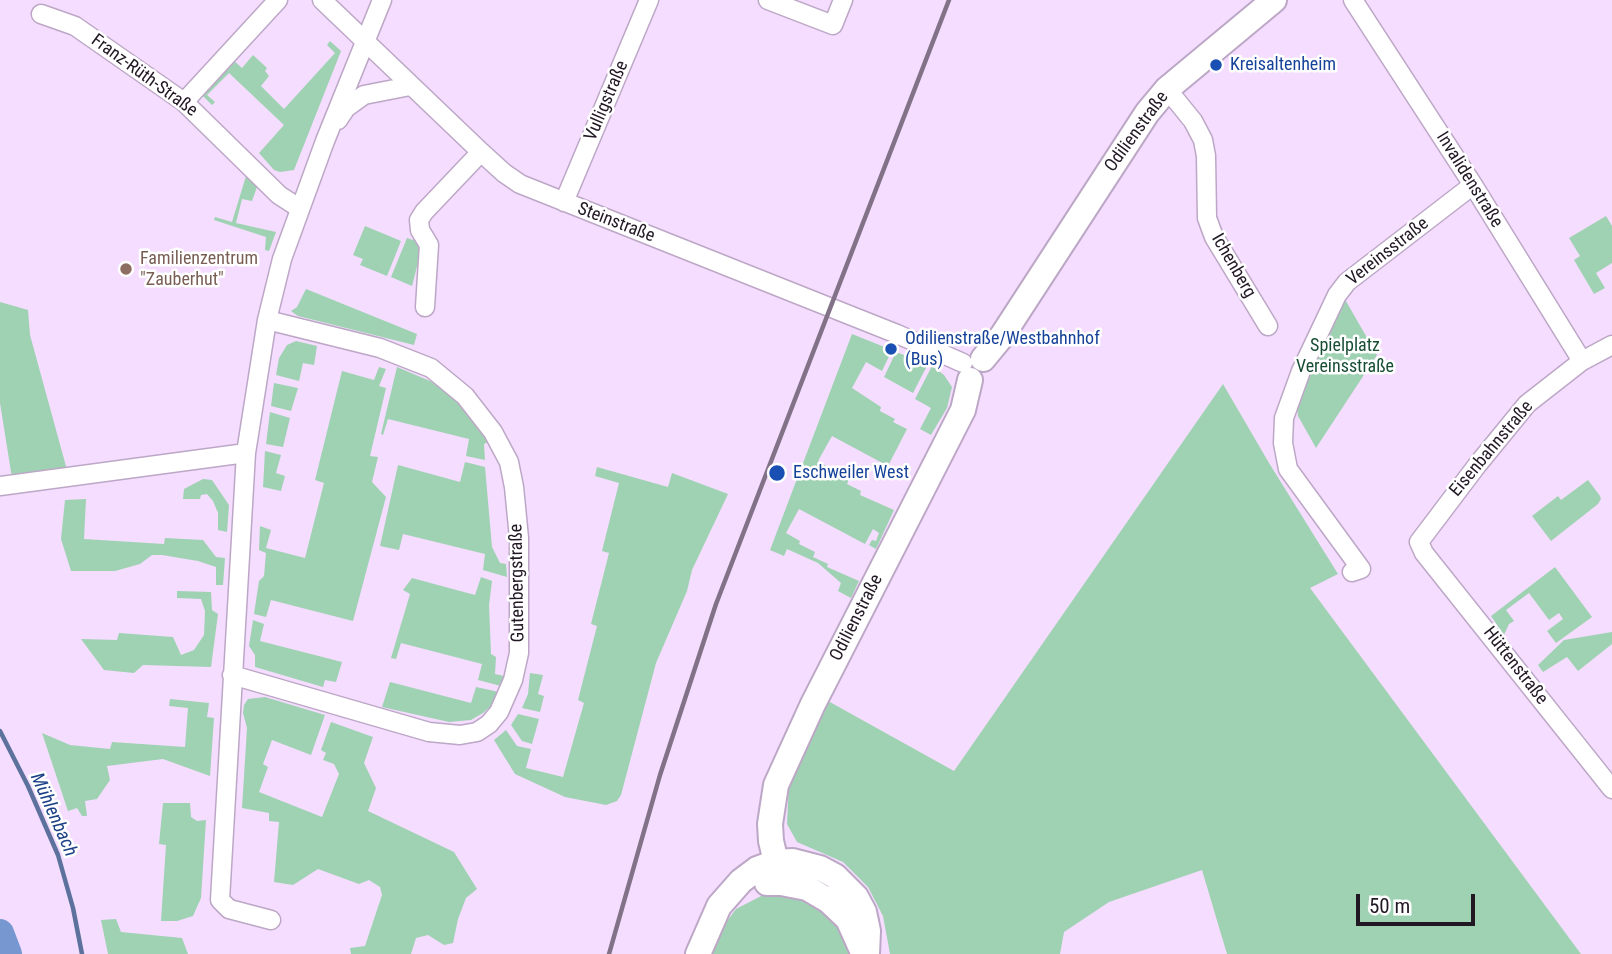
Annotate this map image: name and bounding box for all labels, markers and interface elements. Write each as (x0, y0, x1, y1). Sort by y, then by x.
street label: Franz-Rüth-Straße (87, 30, 201, 122)
place label: Kreisaltenheim (1230, 54, 1336, 76)
marker: Kreisaltenheim (1208, 57, 1224, 73)
street label: Vulligstraße (580, 58, 634, 144)
street label: Odilienstraße (1101, 87, 1173, 177)
street label: Invalidenstraße (1431, 128, 1507, 232)
street label: Steinstraße (574, 198, 658, 248)
street label: Vereinsstraße (1343, 213, 1433, 291)
street label: Ichenberg (1206, 230, 1260, 302)
place label: Familienzentrum "Zauberhut" (140, 248, 258, 290)
marker: Familienzentrum "Zauberhut" (118, 261, 134, 277)
place label: Odilienstraße/Westbahnhof (Bus) (905, 328, 1100, 370)
park label: Spielplatz Vereinsstraße (1296, 335, 1394, 378)
marker: Odilienstraße/Westbahnhof (Bus) (883, 341, 899, 357)
street label: Eisenbahnstraße (1446, 397, 1538, 501)
place label: Eschweiler West (793, 462, 909, 484)
marker: Eschweiler West (767, 463, 787, 483)
street label: Gutenbergstraße (506, 524, 530, 642)
street label: Odilienstraße (826, 571, 888, 665)
street label: Hüttenstraße (1478, 623, 1552, 709)
water label: Mühlenbach (25, 770, 81, 860)
scale bar (1360, 880, 1479, 924)
text: 50 m (1369, 894, 1410, 918)

